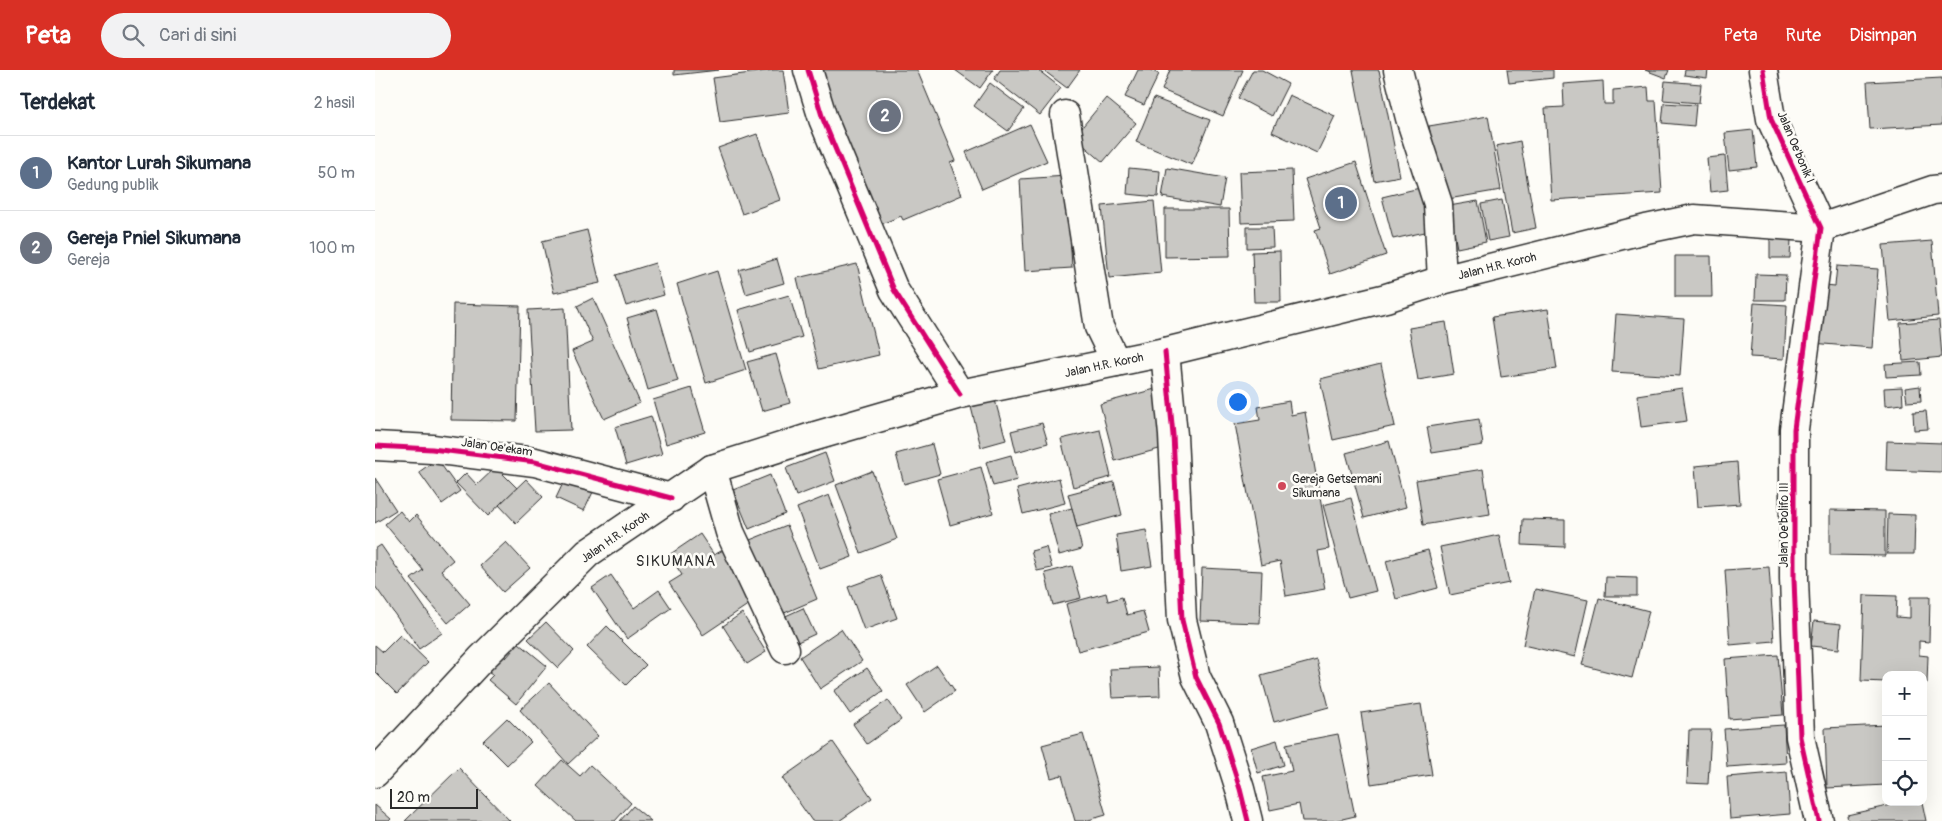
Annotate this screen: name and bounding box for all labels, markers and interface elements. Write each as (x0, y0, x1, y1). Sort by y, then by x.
search box (101, 13, 451, 58)
text: Peta (25, 21, 71, 50)
icon: search (119, 21, 147, 49)
text: Cari di sini (159, 23, 236, 47)
text: Peta (1723, 24, 1758, 47)
text: Rute (1786, 24, 1821, 47)
text: Disimpan (1849, 24, 1917, 47)
text: Terdekat (20, 89, 95, 116)
text: 2 hasil (314, 93, 355, 113)
pin: 2 (869, 97, 901, 135)
street label: Jalan Oe'bonik I (1774, 109, 1817, 186)
text: Kantor Lurah Sikumana (67, 151, 251, 175)
text: 1 (33, 163, 39, 183)
text: 50 m (318, 163, 355, 183)
text: Gedung publik (67, 175, 159, 195)
pin: 1 (1325, 184, 1357, 222)
text: Gereja Pniel Sikumana (67, 226, 241, 250)
text: 2 (32, 238, 40, 258)
text: 100 m (309, 238, 355, 258)
street label: Jalan H.R. Koroh (1456, 249, 1538, 283)
text: Gereja (67, 250, 110, 270)
street label: Jalan H.R. Koroh (1063, 350, 1145, 381)
your location (1225, 389, 1251, 415)
street label: Jalan Oe'ekam (460, 435, 534, 460)
place label: Gereja Getsemani Sikumana (1292, 472, 1381, 501)
marker: Gereja Getsemani Sikumana (1276, 480, 1288, 492)
street label: Jalan Oe'bolifo III (1777, 482, 1792, 568)
street label: Jalan H.R. Koroh (578, 508, 653, 567)
district label: SIKUMANA (636, 552, 716, 571)
map controls (1882, 671, 1927, 806)
button: + (1882, 671, 1927, 716)
button: − (1882, 716, 1927, 761)
button: locate (1882, 761, 1927, 806)
scale bar (390, 786, 477, 809)
text: 20 m (397, 789, 430, 806)

